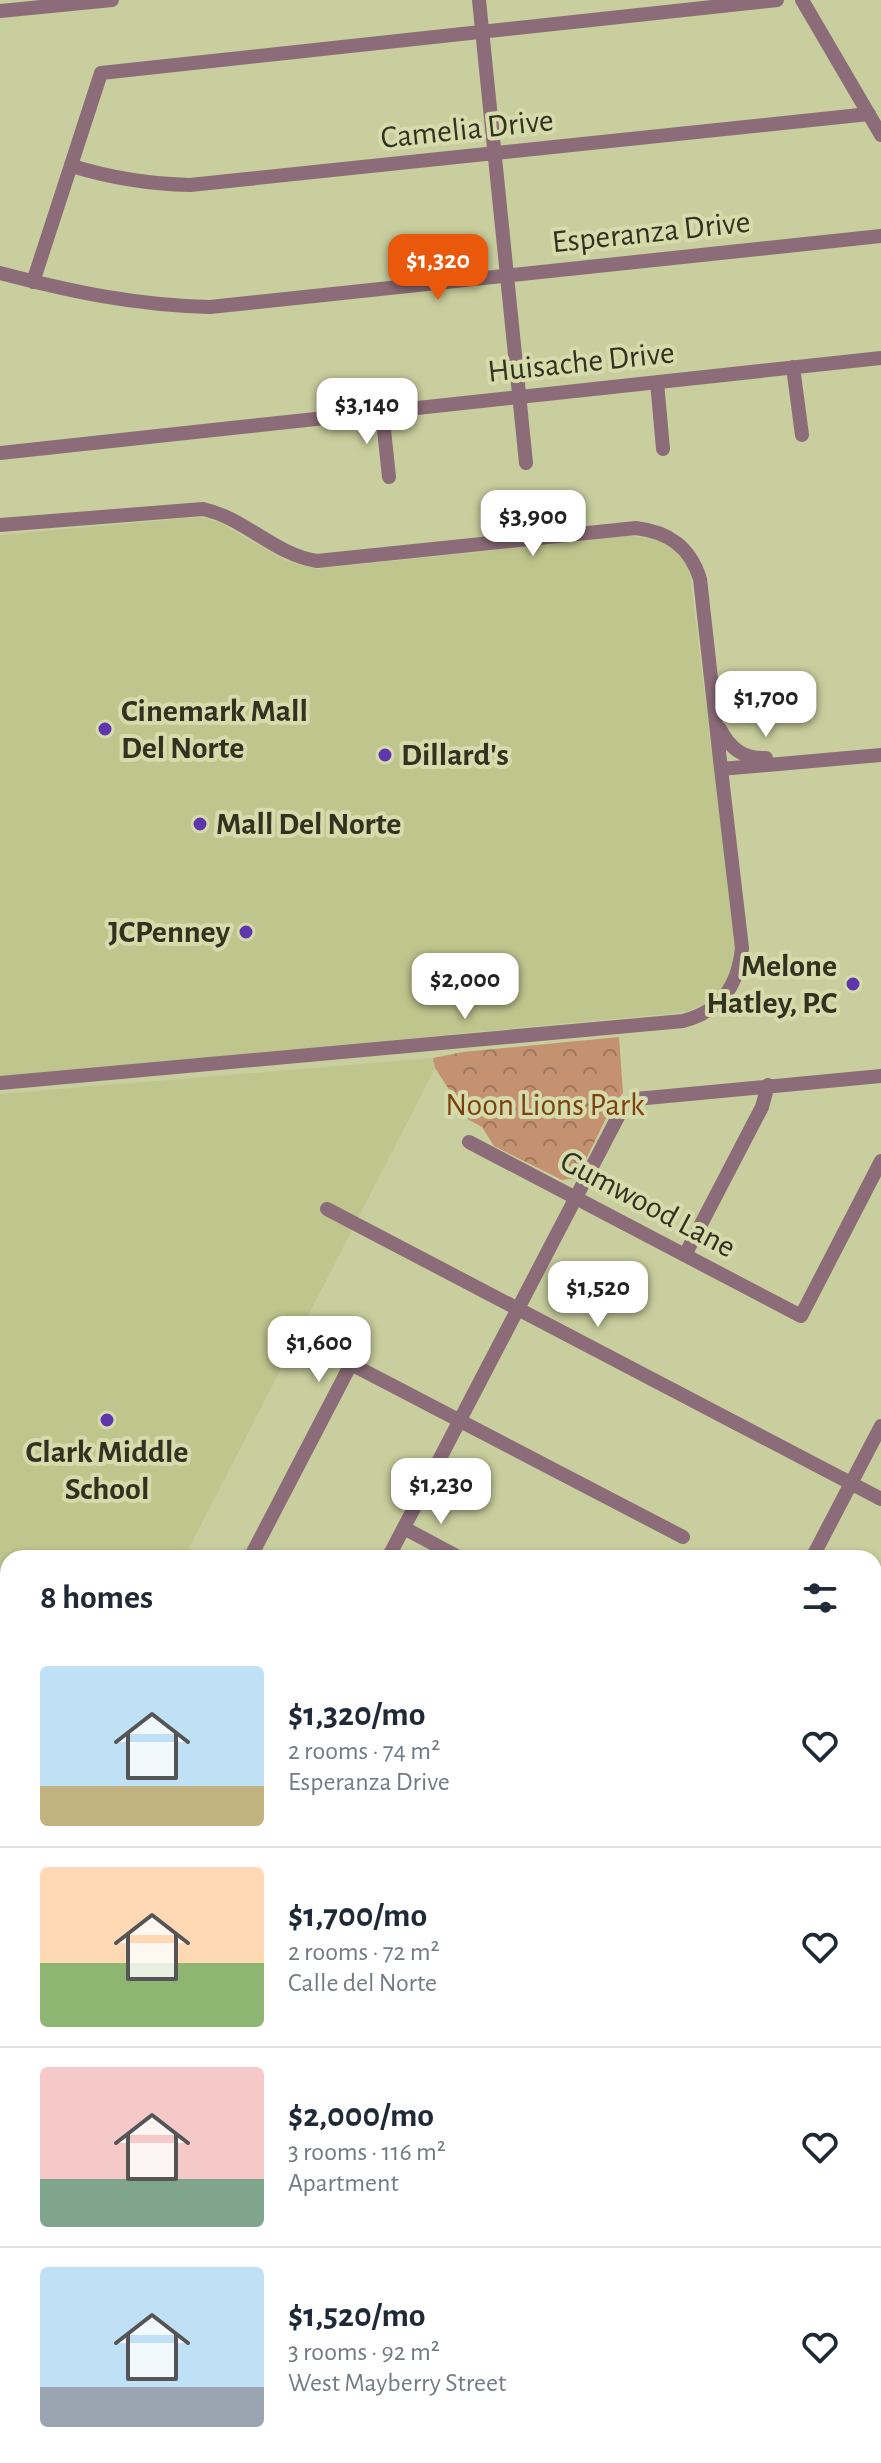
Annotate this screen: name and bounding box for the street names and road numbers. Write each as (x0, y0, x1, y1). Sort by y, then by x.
street label: Camelia Drive (379, 104, 555, 154)
street label: Esperanza Drive (550, 206, 752, 258)
street label: Huisache Drive (486, 336, 676, 388)
street label: Gumwood Lane (555, 1145, 741, 1263)

